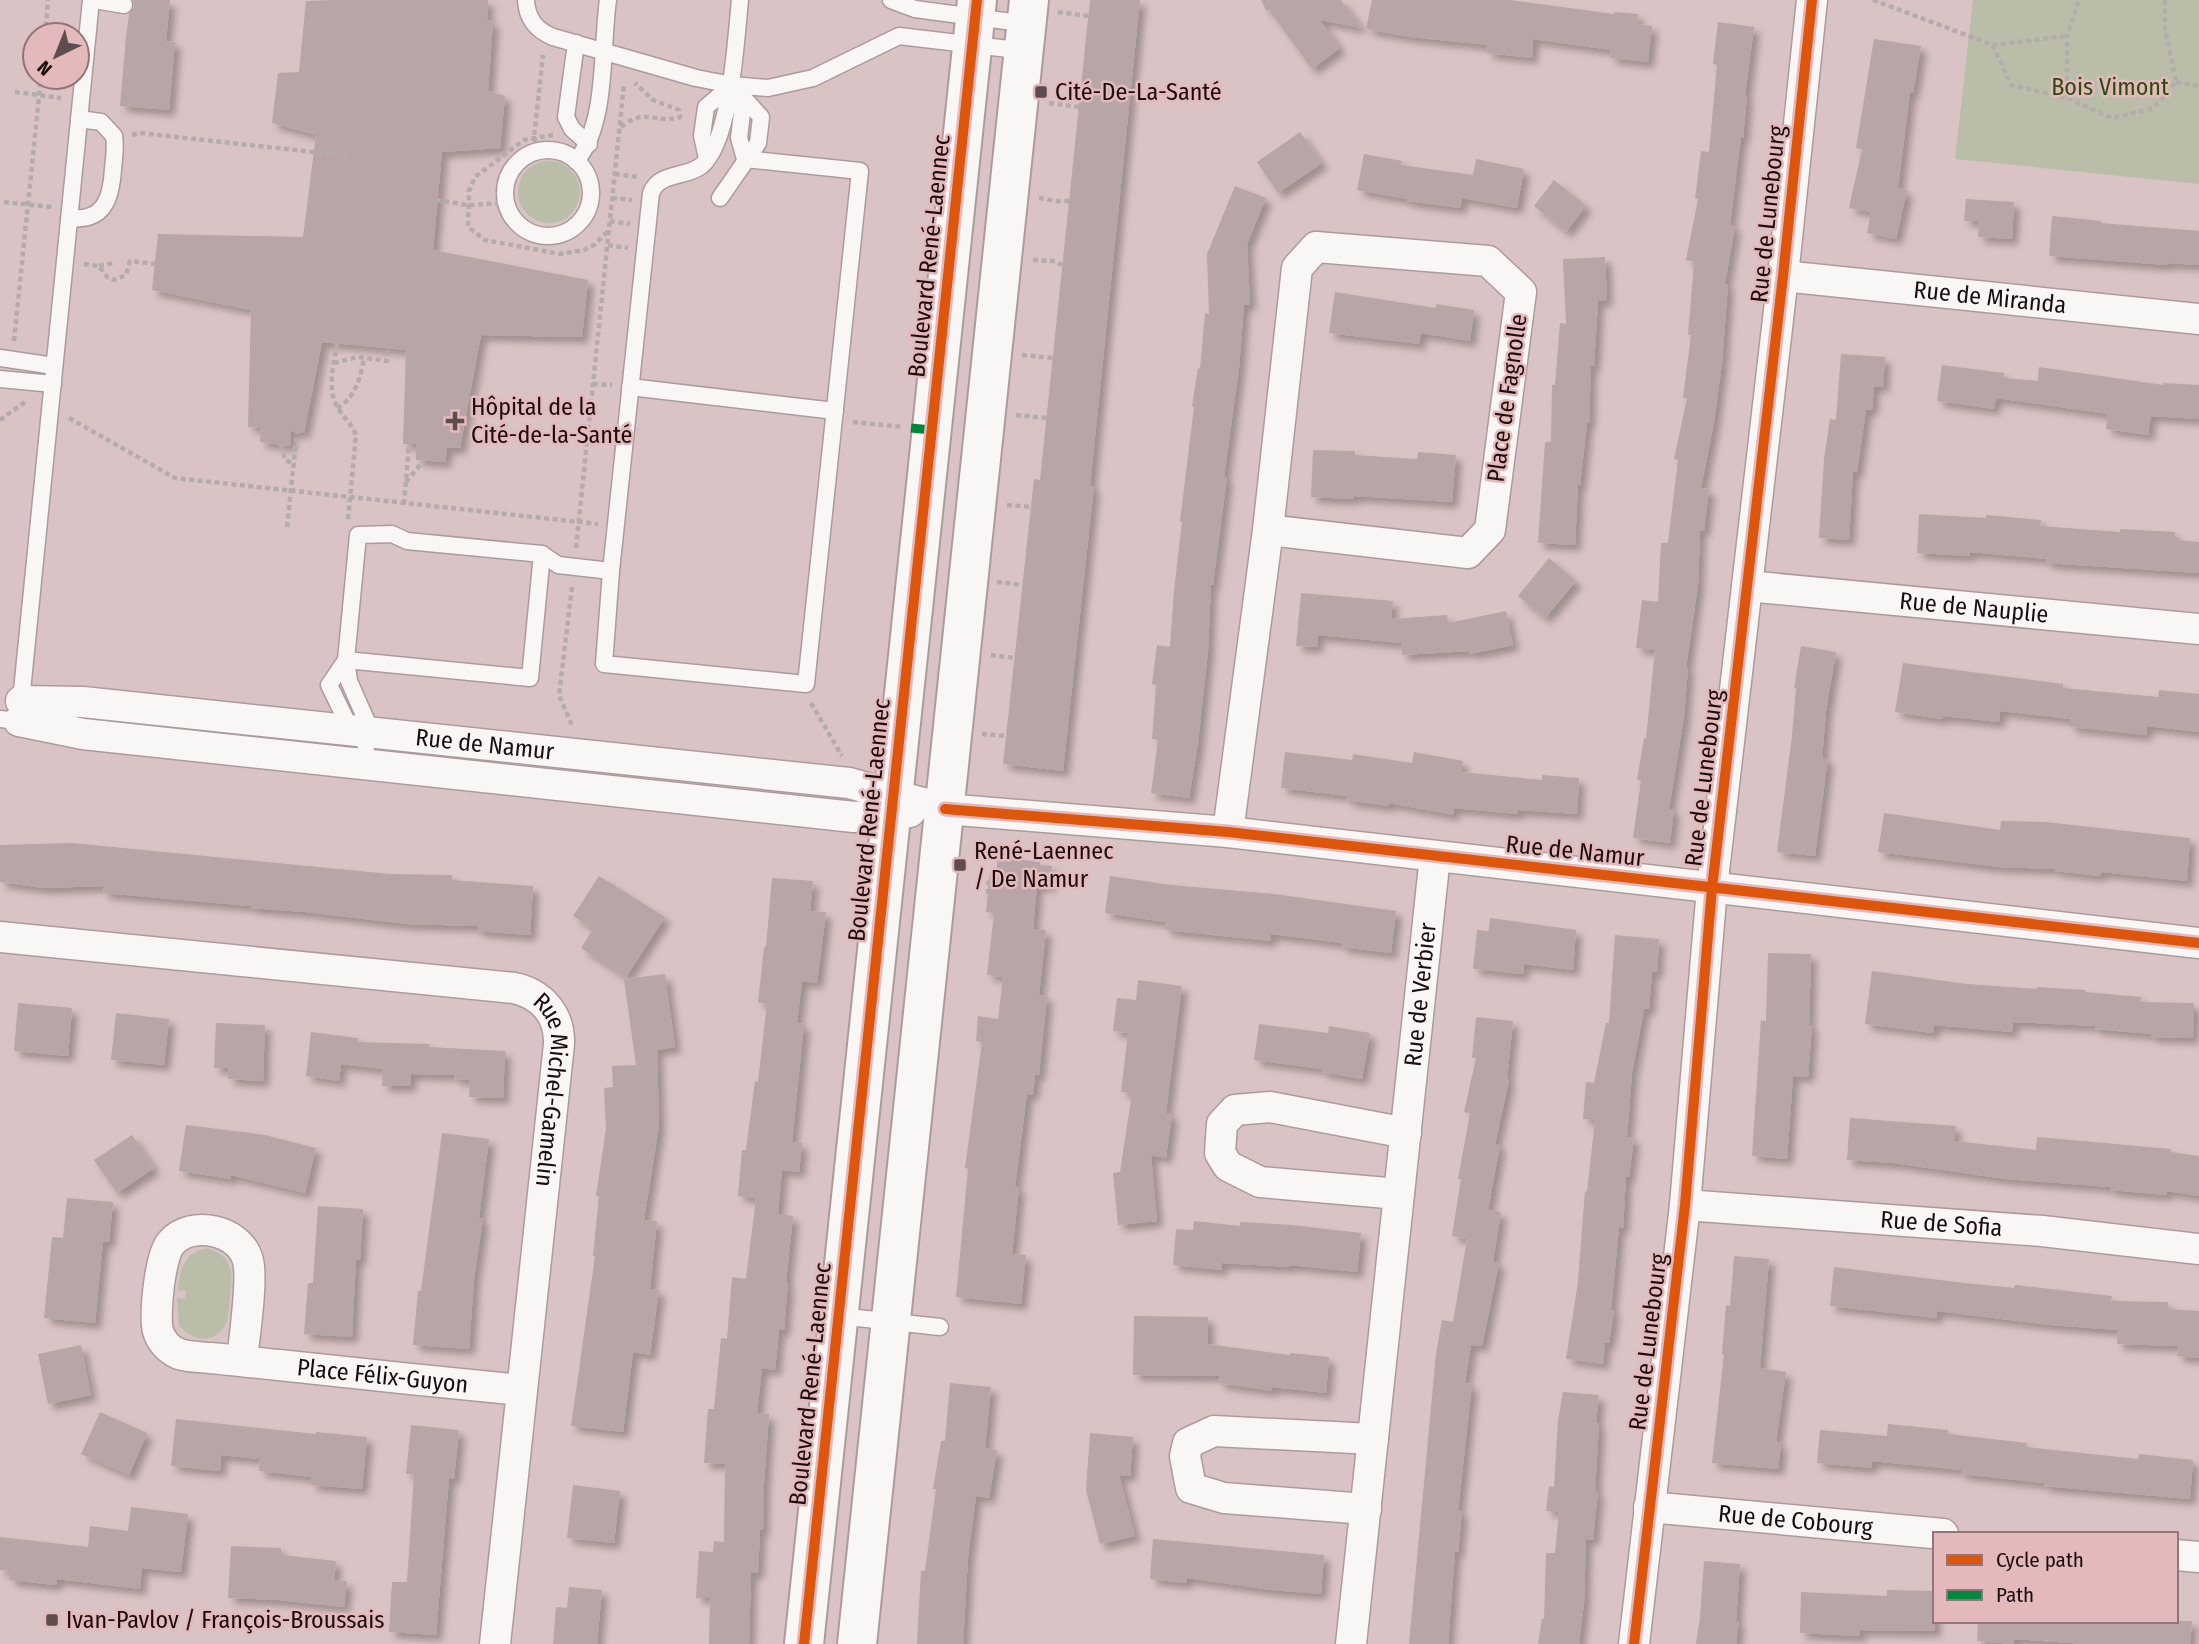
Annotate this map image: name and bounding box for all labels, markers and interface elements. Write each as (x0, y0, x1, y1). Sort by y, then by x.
north arrow (21, 21, 91, 91)
text: N (33, 56, 57, 80)
park label: Bois Vimont (2051, 73, 2169, 101)
place label: Cité-De-La-Santé (1055, 78, 1222, 106)
marker: Cité-De-La-Santé (1033, 84, 1049, 100)
street label: Rue de Lunebourg (1745, 123, 1791, 304)
street label: Boulevard René-Laennec (902, 133, 956, 379)
street label: Rue de Miranda (1912, 276, 2068, 319)
street label: Place de Fagnolle (1481, 312, 1533, 484)
place label: Hôpital de la Cité-de-la-Santé (471, 393, 632, 449)
marker: Hôpital de la Cité-de-la-Santé (445, 411, 465, 431)
street label: Rue de Nauplie (1898, 587, 2050, 629)
street label: Rue de Lunebourg (1679, 687, 1729, 868)
street label: Boulevard René-Laennec (842, 697, 896, 943)
street label: Rue de Namur (414, 723, 556, 766)
street label: Rue de Namur (1504, 830, 1646, 872)
place label: René-Laennec / De Namur (974, 837, 1113, 893)
marker: René-Laennec / De Namur (952, 857, 968, 873)
street label: Rue de Verbier (1399, 921, 1442, 1068)
street label: Rue Michel-Gamelin (528, 987, 573, 1188)
street label: Rue de Sofia (1879, 1205, 2003, 1242)
street label: Rue de Lunebourg (1623, 1251, 1673, 1432)
street label: Boulevard René-Laennec (783, 1261, 837, 1507)
street label: Place Félix-Guyon (295, 1353, 470, 1399)
street label: Rue de Cobourg (1717, 1499, 1875, 1542)
legend (1933, 1532, 2178, 1623)
text: Cycle path (1996, 1547, 2084, 1573)
text: Path (1996, 1582, 2034, 1608)
place label: Ivan-Pavlov / François-Broussais (66, 1606, 384, 1634)
marker: Ivan-Pavlov / François-Broussais (44, 1612, 60, 1628)

